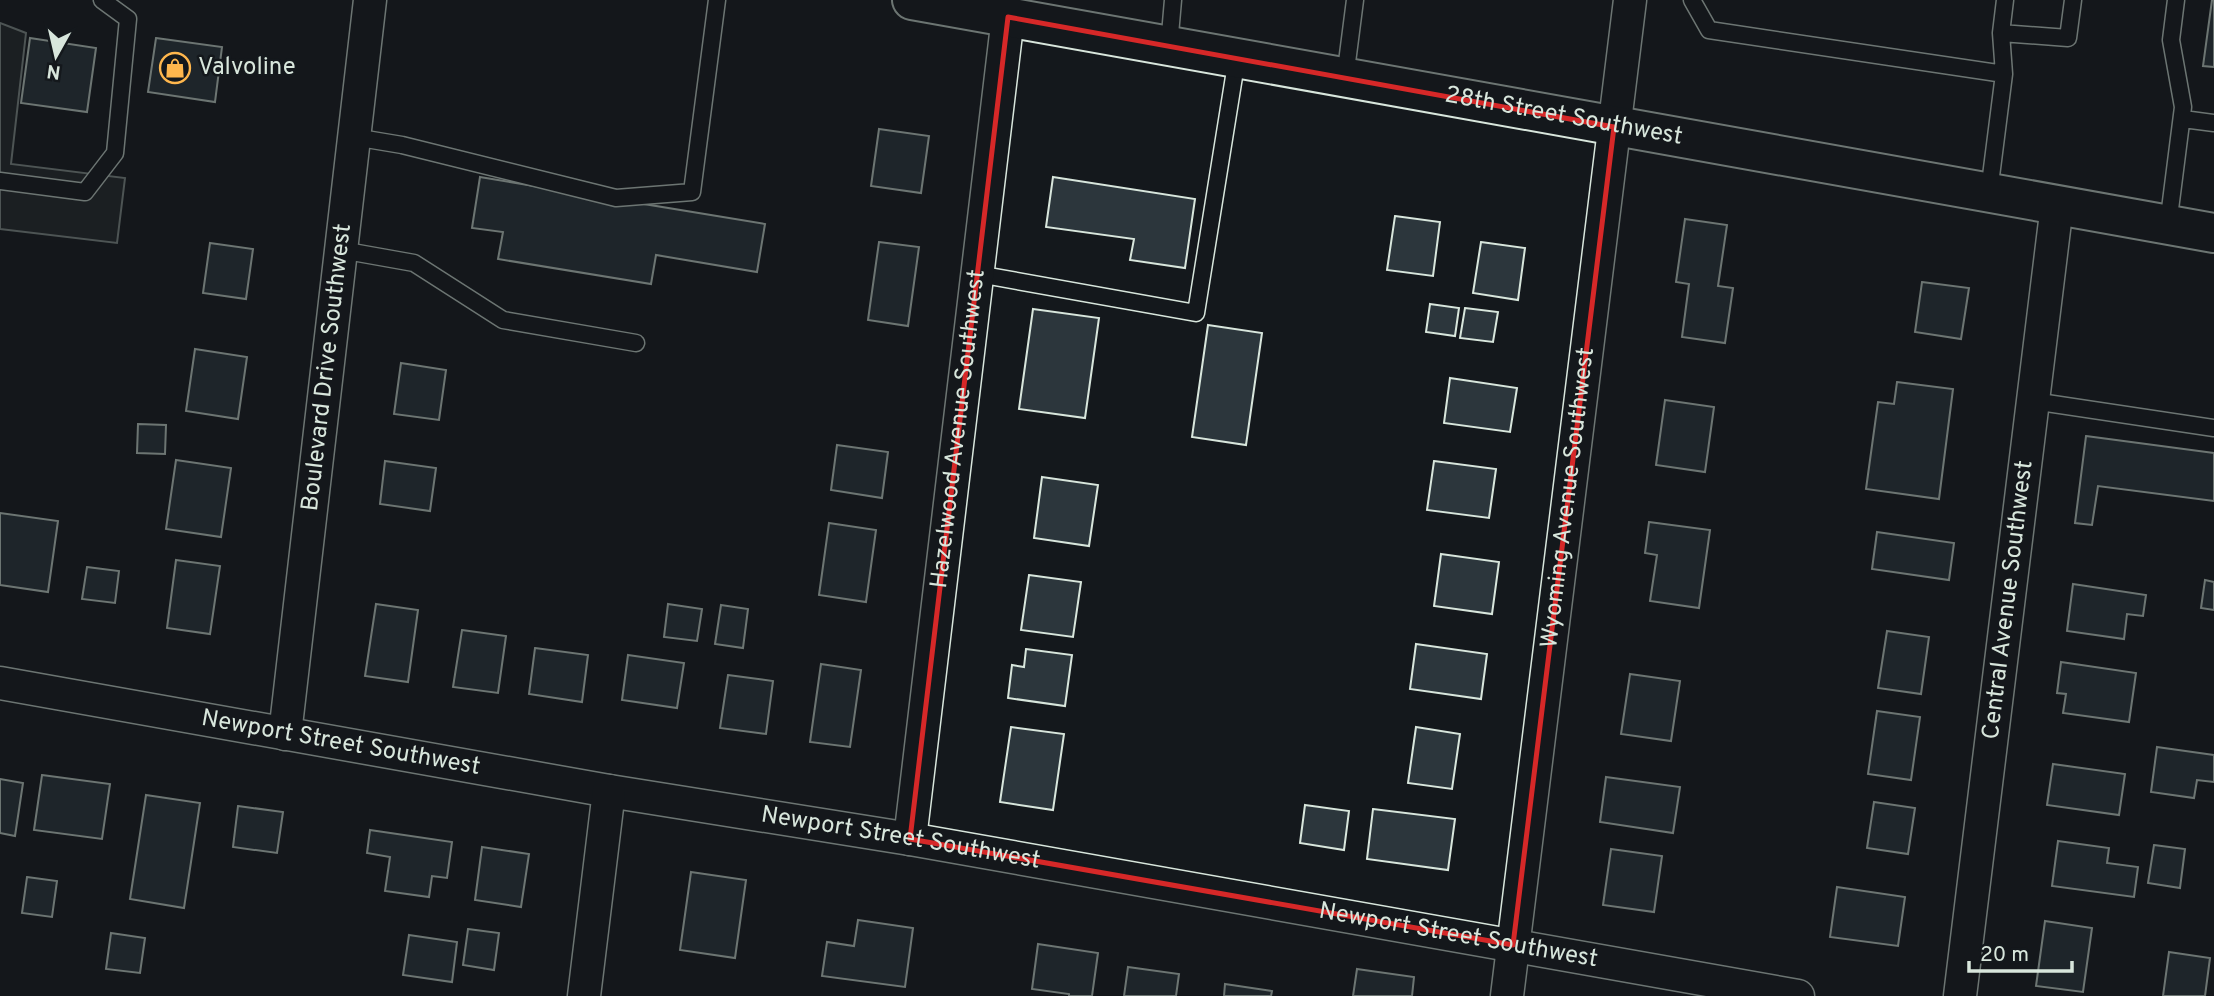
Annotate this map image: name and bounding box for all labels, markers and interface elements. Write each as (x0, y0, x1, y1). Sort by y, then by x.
north arrow (21, 21, 91, 91)
shop icon: Valvoline (158, 51, 192, 85)
place label: Valvoline (198, 53, 296, 83)
text: N (45, 58, 62, 84)
street label: 28th Street Southwest (1442, 81, 1685, 153)
street label: Boulevard Drive Southwest (296, 222, 359, 513)
street label: Hazelwood Avenue Southwest (925, 268, 993, 590)
street label: Wyoming Avenue Southwest (1535, 346, 1602, 650)
street label: Central Avenue Southwest (1977, 459, 2041, 741)
street label: Newport Street Southwest (199, 704, 483, 783)
street label: Newport Street Southwest (759, 800, 1043, 877)
street label: Newport Street Southwest (1316, 897, 1600, 975)
scale bar (1969, 930, 2072, 974)
text: 20 m (1980, 942, 2029, 969)

